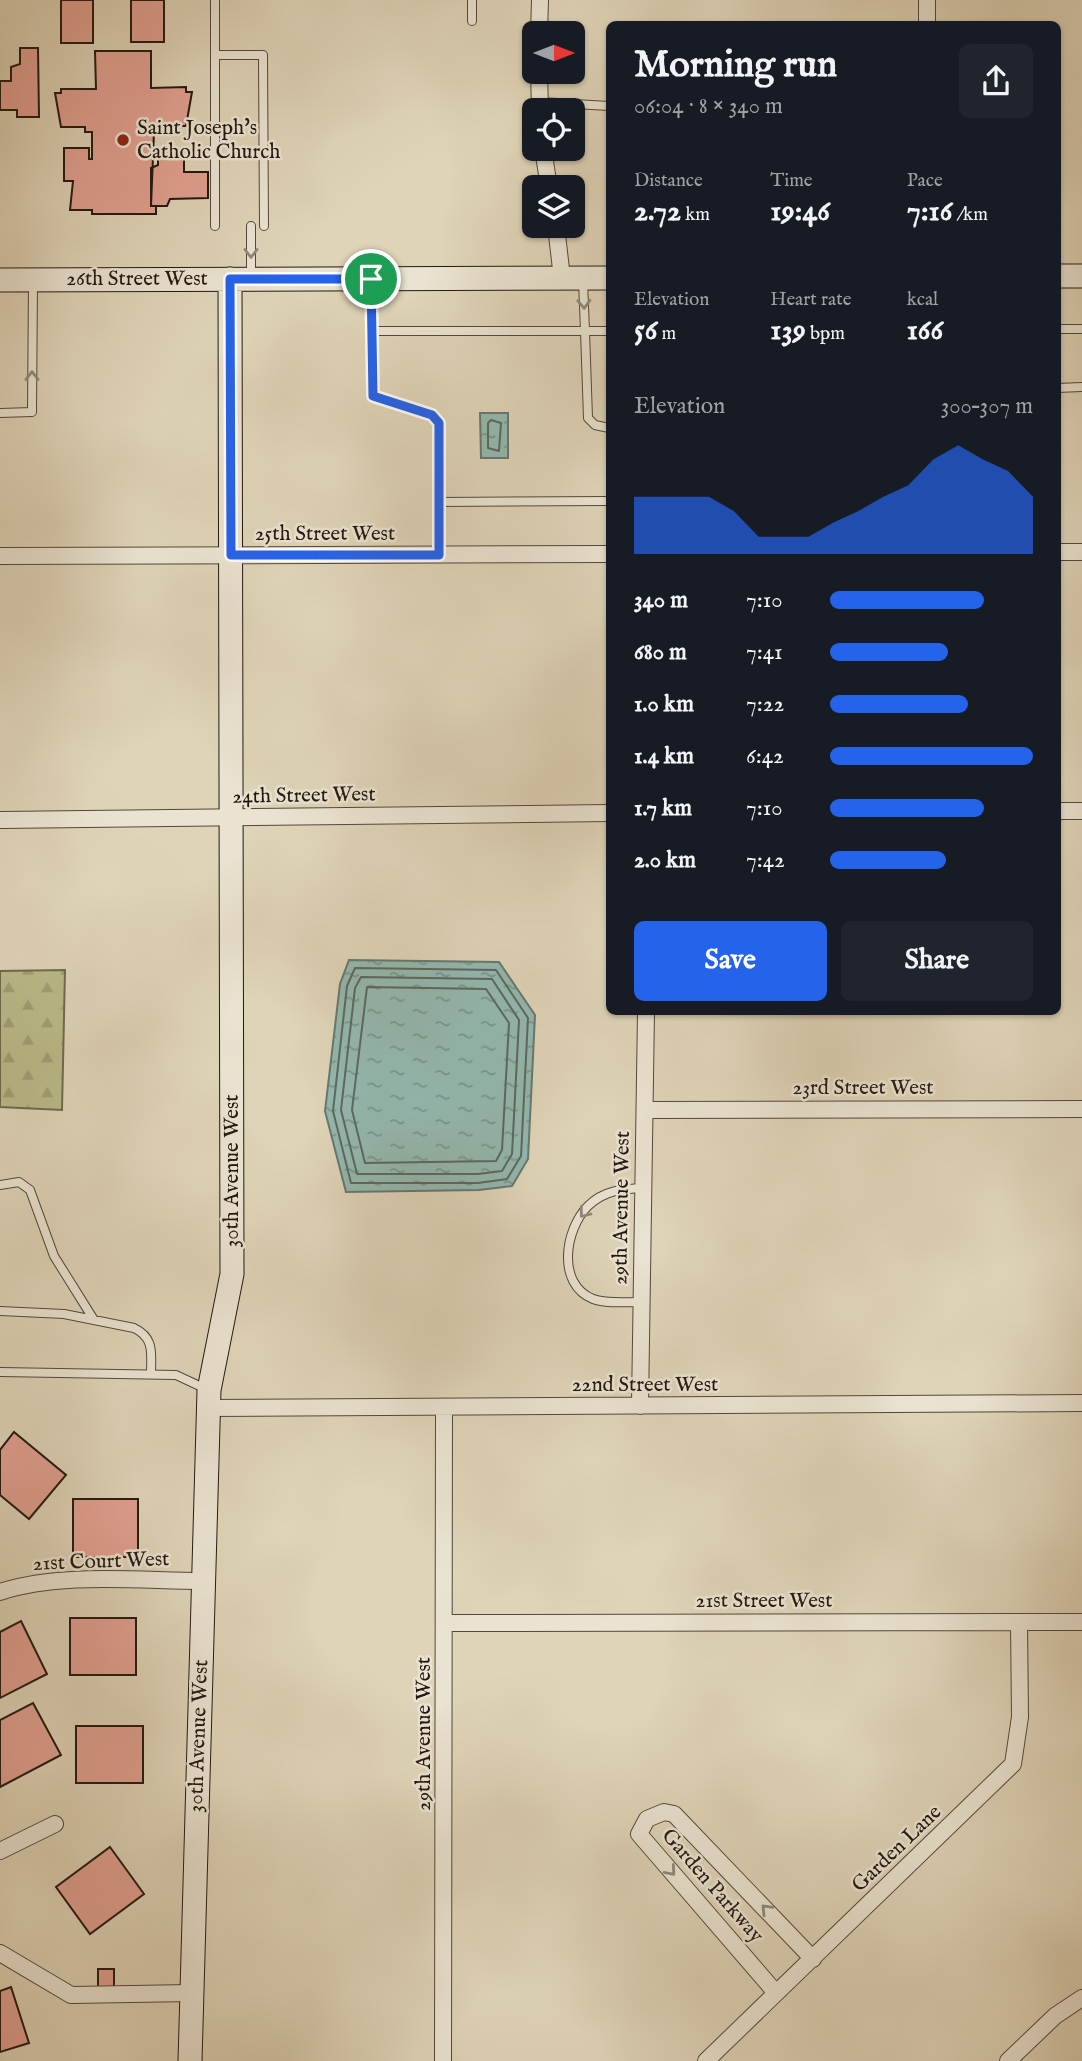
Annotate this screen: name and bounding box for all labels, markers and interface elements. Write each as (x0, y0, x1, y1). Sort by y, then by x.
north arrow (522, 21, 584, 84)
map controls (522, 21, 585, 238)
text: Morning run (634, 42, 837, 90)
button: share (959, 44, 1033, 118)
text: 06:04 · 8 × 340 m (634, 92, 783, 121)
button: locate (522, 98, 585, 161)
place label: Saint Joseph's Catholic Church (137, 115, 280, 166)
marker: Saint Joseph's Catholic Church (115, 132, 131, 148)
text: Distance (634, 169, 703, 193)
text: Time (770, 169, 813, 193)
text: Pace (907, 169, 943, 193)
button: layers (522, 175, 585, 238)
text: 2.72 (634, 193, 681, 231)
text: 19:46 (770, 193, 830, 231)
text: 7:16 (907, 193, 952, 231)
text: km (681, 203, 710, 227)
text: /km (952, 203, 988, 227)
one-way arrow (243, 248, 259, 258)
pin (341, 249, 401, 309)
icon: arrive (352, 260, 390, 298)
street label: 26th Street West (66, 266, 208, 293)
text: Elevation (634, 288, 709, 312)
text: Heart rate (770, 288, 851, 312)
text: kcal (907, 288, 938, 312)
one-way arrow (576, 299, 591, 310)
text: 56 (634, 312, 657, 350)
text: 139 (770, 312, 806, 350)
text: 166 (907, 312, 943, 350)
text: m (657, 322, 676, 346)
text: bpm (806, 322, 845, 346)
one-way arrow (24, 370, 40, 381)
text: Elevation (634, 392, 725, 421)
text: 300–307 m (941, 392, 1033, 421)
street label: 25th Street West (255, 521, 395, 548)
text: 340 m (634, 586, 688, 615)
text: 7:10 (746, 586, 783, 615)
text: 680 m (634, 638, 687, 667)
text: 7:41 (746, 638, 783, 667)
text: 1.0 km (634, 690, 694, 719)
text: 7:22 (746, 690, 784, 719)
text: 1.4 km (634, 742, 694, 771)
text: 6:42 (746, 742, 784, 771)
street label: 24th Street West (232, 781, 376, 811)
text: 1.7 km (634, 794, 692, 823)
text: 7:10 (746, 794, 783, 823)
text: 2.0 km (634, 846, 696, 875)
text: 7:42 (746, 846, 785, 875)
button: Save (634, 921, 827, 1001)
button: Share (841, 921, 1033, 1001)
street label: 23rd Street West (792, 1075, 934, 1102)
street label: 30th Avenue West (219, 1094, 246, 1248)
street label: 29th Avenue West (607, 1131, 637, 1285)
one-way arrow (580, 1205, 593, 1218)
street label: 22nd Street West (572, 1372, 718, 1399)
street label: 21st Court West (32, 1546, 170, 1578)
street label: 21st Street West (696, 1588, 832, 1615)
street label: 29th Avenue West (411, 1657, 438, 1811)
street label: 30th Avenue West (183, 1659, 215, 1813)
street label: Garden Lane (846, 1799, 948, 1899)
street label: Garden Parkway (655, 1823, 769, 1949)
one-way arrow (663, 1863, 675, 1876)
one-way arrow (761, 1904, 774, 1917)

